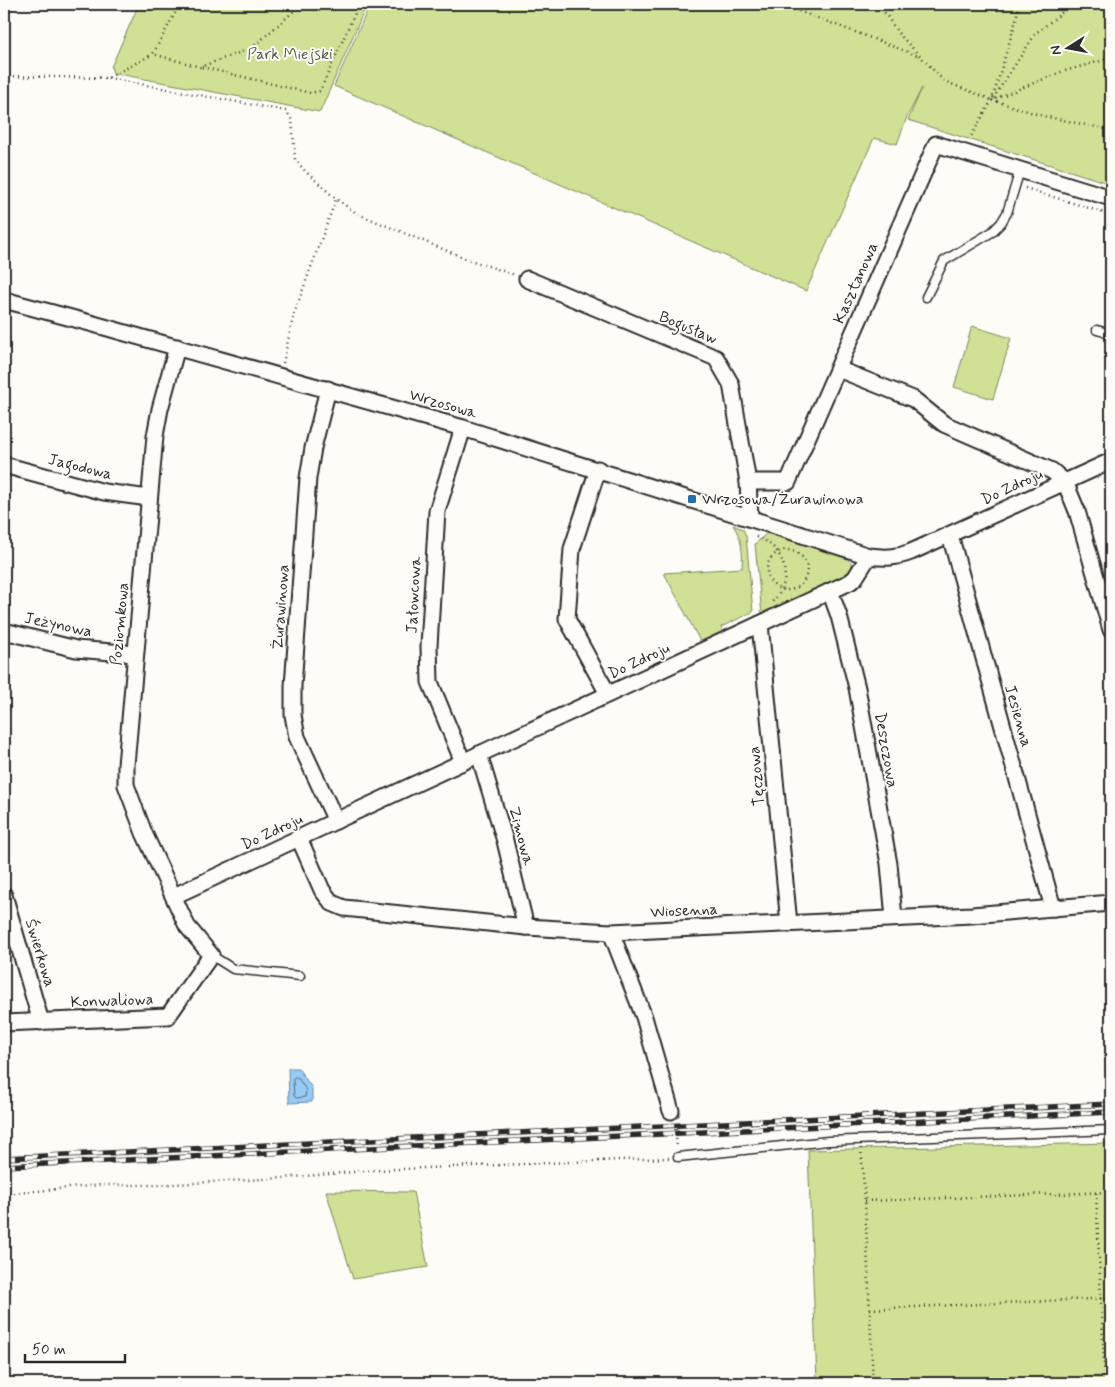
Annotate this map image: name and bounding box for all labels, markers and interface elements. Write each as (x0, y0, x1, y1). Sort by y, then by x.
north arrow (1042, 22, 1092, 72)
park label: Park Miejski (247, 44, 333, 65)
text: N (1046, 44, 1066, 57)
street label: Kasztanowa (829, 239, 883, 327)
street label: Bogusław (655, 306, 720, 351)
street label: Wrzosowa (407, 384, 479, 424)
street label: Jagodowa (46, 449, 114, 486)
street label: Do Zdroju (978, 464, 1046, 510)
place label: Wrzosowa/Żurawinowa (702, 489, 864, 510)
marker: Wrzosowa/Żurawinowa (686, 493, 698, 505)
street label: Jałowcowa (401, 556, 427, 634)
street label: Żurawinowa (268, 563, 294, 650)
street label: Poziomkowa (106, 582, 134, 666)
street label: Jeżynowa (22, 608, 94, 642)
street label: Do Zdroju (605, 638, 673, 684)
street label: Jesienna (999, 682, 1037, 750)
street label: Deszczowa (869, 711, 903, 789)
street label: Tęczowa (744, 745, 770, 807)
street label: Zimowa (503, 804, 539, 868)
street label: Do Zdroju (238, 809, 306, 855)
street label: Wiosenna (650, 899, 718, 923)
street label: Świerkowa (20, 916, 60, 990)
street label: Konwaliowa (70, 989, 154, 1013)
scale bar (25, 1332, 125, 1364)
text: 50 m (32, 1340, 66, 1360)

